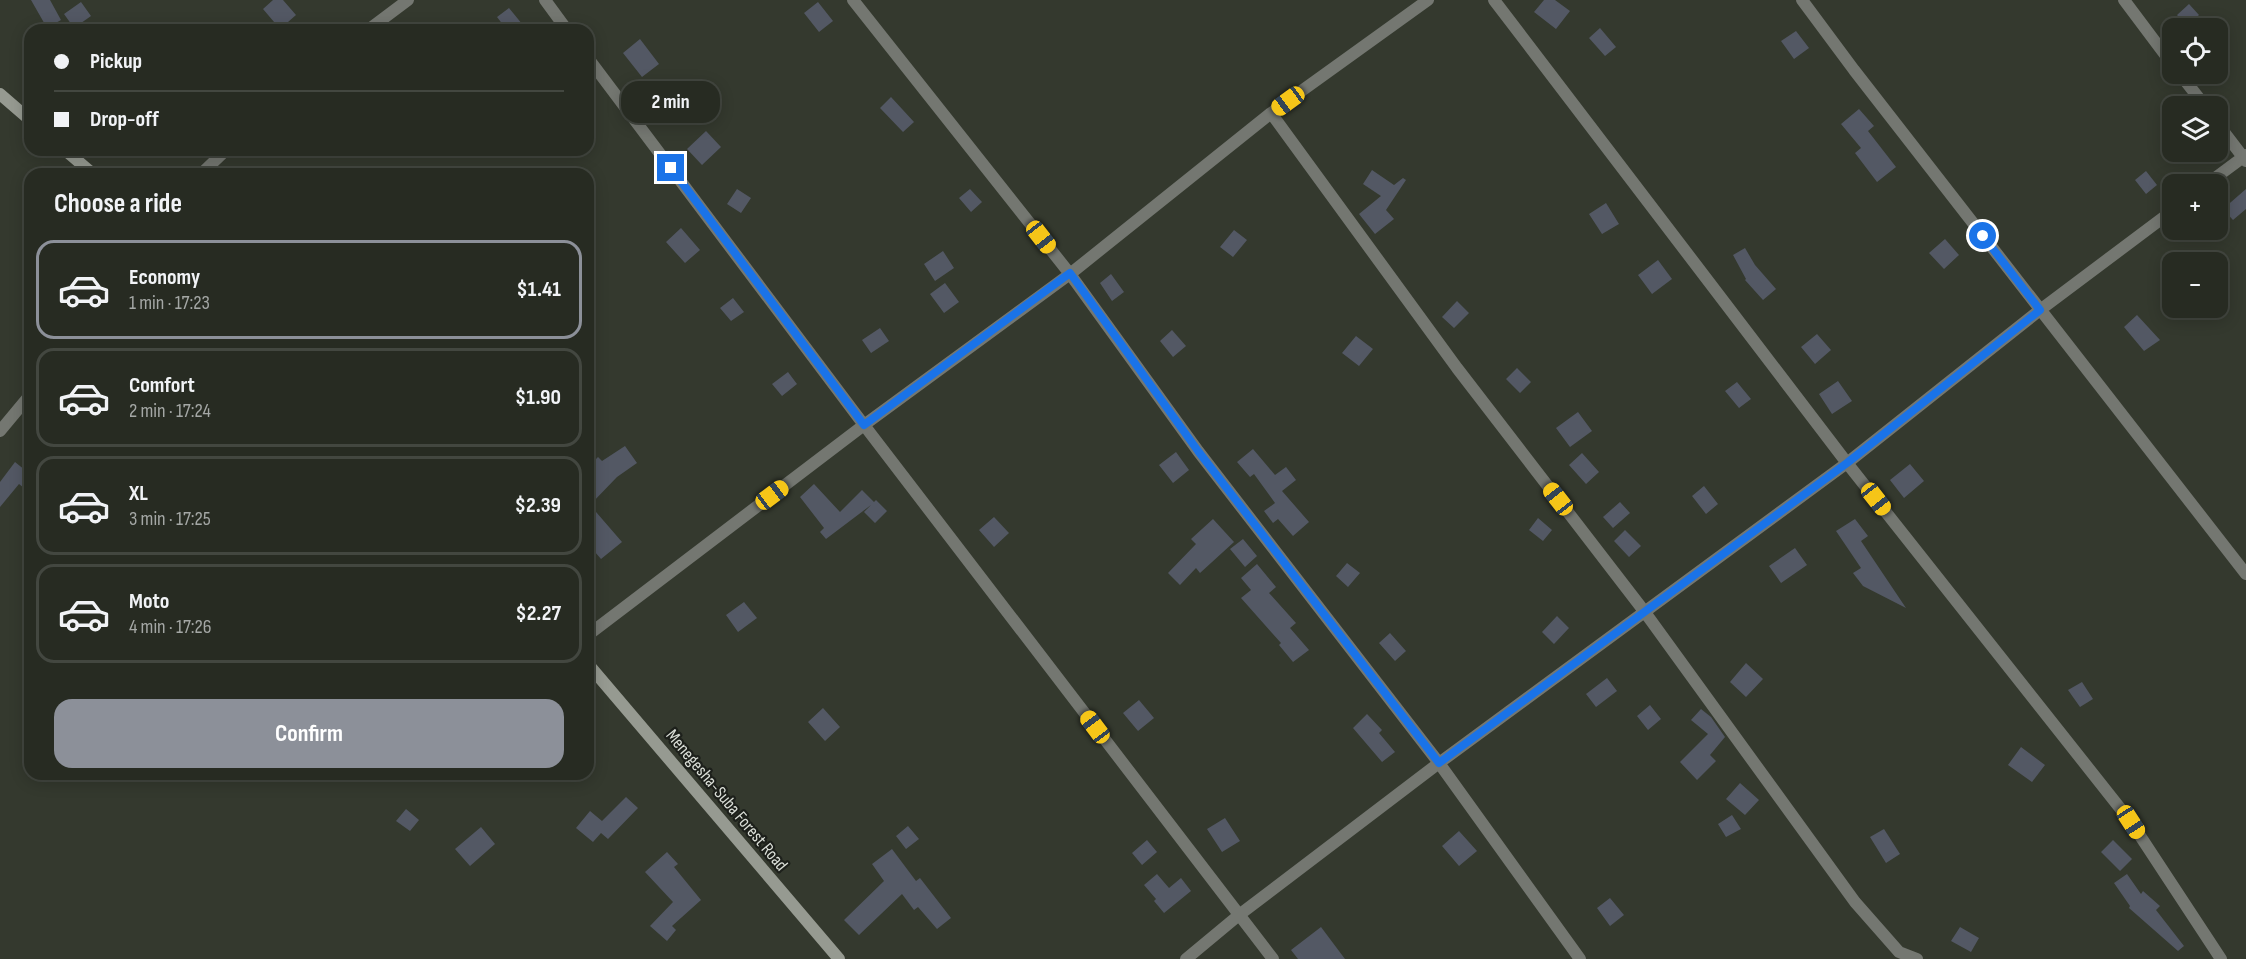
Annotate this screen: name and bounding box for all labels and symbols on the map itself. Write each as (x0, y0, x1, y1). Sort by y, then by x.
callout: 2 min (622, 81, 720, 123)
car (1268, 83, 1308, 119)
route end (657, 154, 684, 181)
car (1023, 217, 1059, 257)
route start (1969, 222, 1996, 249)
car (752, 477, 792, 513)
car (1540, 479, 1576, 519)
car (1858, 479, 1894, 519)
car (1077, 707, 1113, 747)
street label: Menegesha-Suba Forest Road (661, 725, 792, 875)
car (2114, 802, 2148, 842)

